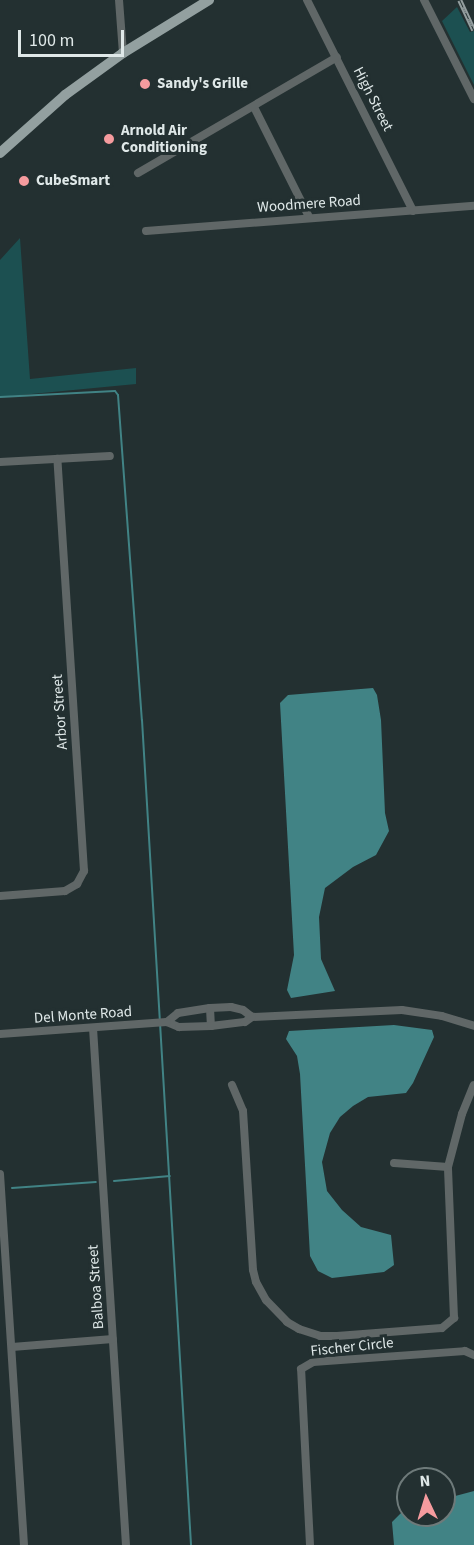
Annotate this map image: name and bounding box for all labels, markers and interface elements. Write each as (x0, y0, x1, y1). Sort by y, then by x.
scale bar (21, 18, 128, 56)
text: 100 m (29, 28, 74, 53)
street label: High Street (349, 64, 397, 134)
place label: Sandy's Grille (157, 75, 248, 93)
marker: Sandy's Grille (138, 77, 152, 91)
place label: Arnold Air Conditioning (121, 121, 207, 156)
marker: Arnold Air Conditioning (102, 132, 116, 146)
place label: CubeSmart (36, 172, 110, 190)
marker: CubeSmart (17, 174, 31, 188)
street label: Woodmere Road (257, 191, 361, 217)
street label: Arbor Street (48, 674, 72, 750)
street label: Del Monte Road (33, 1003, 133, 1027)
street label: Balboa Street (84, 1244, 108, 1330)
street label: Fischer Circle (310, 1334, 394, 1360)
north arrow (396, 1467, 456, 1527)
text: N (419, 1470, 431, 1492)

